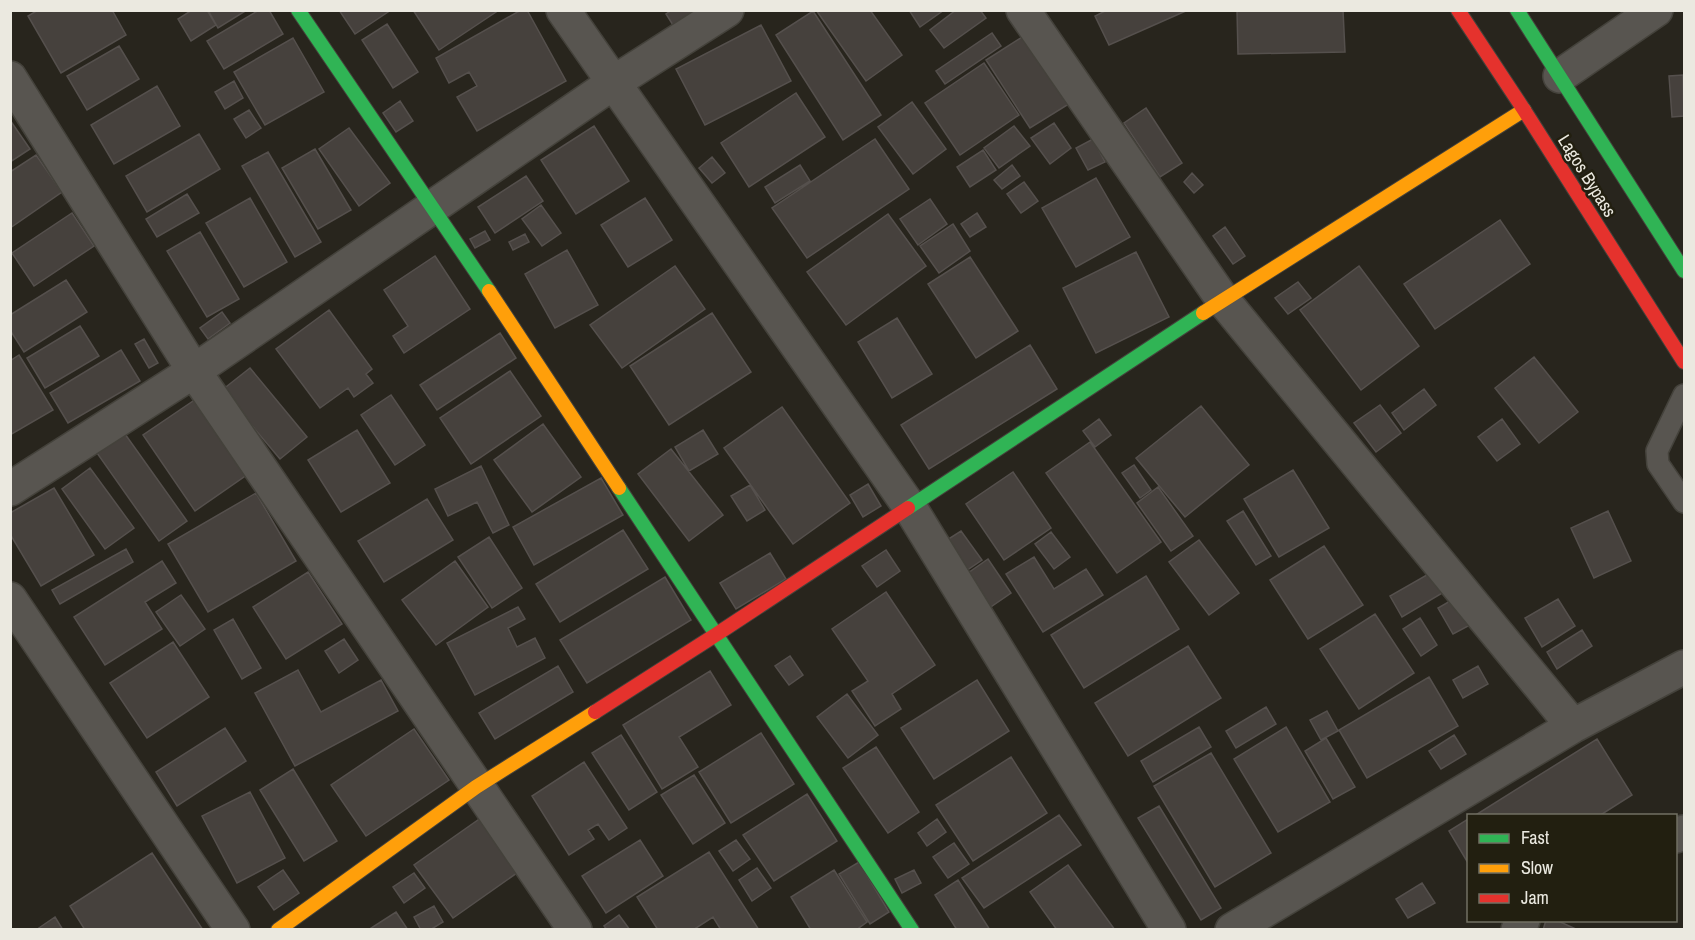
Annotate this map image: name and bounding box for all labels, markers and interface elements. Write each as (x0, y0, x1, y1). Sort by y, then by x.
street label: Lagos Bypass (1552, 130, 1623, 222)
legend (1467, 814, 1677, 922)
text: Fast (1521, 825, 1549, 850)
text: Slow (1521, 855, 1553, 880)
text: Jam (1521, 885, 1549, 910)

